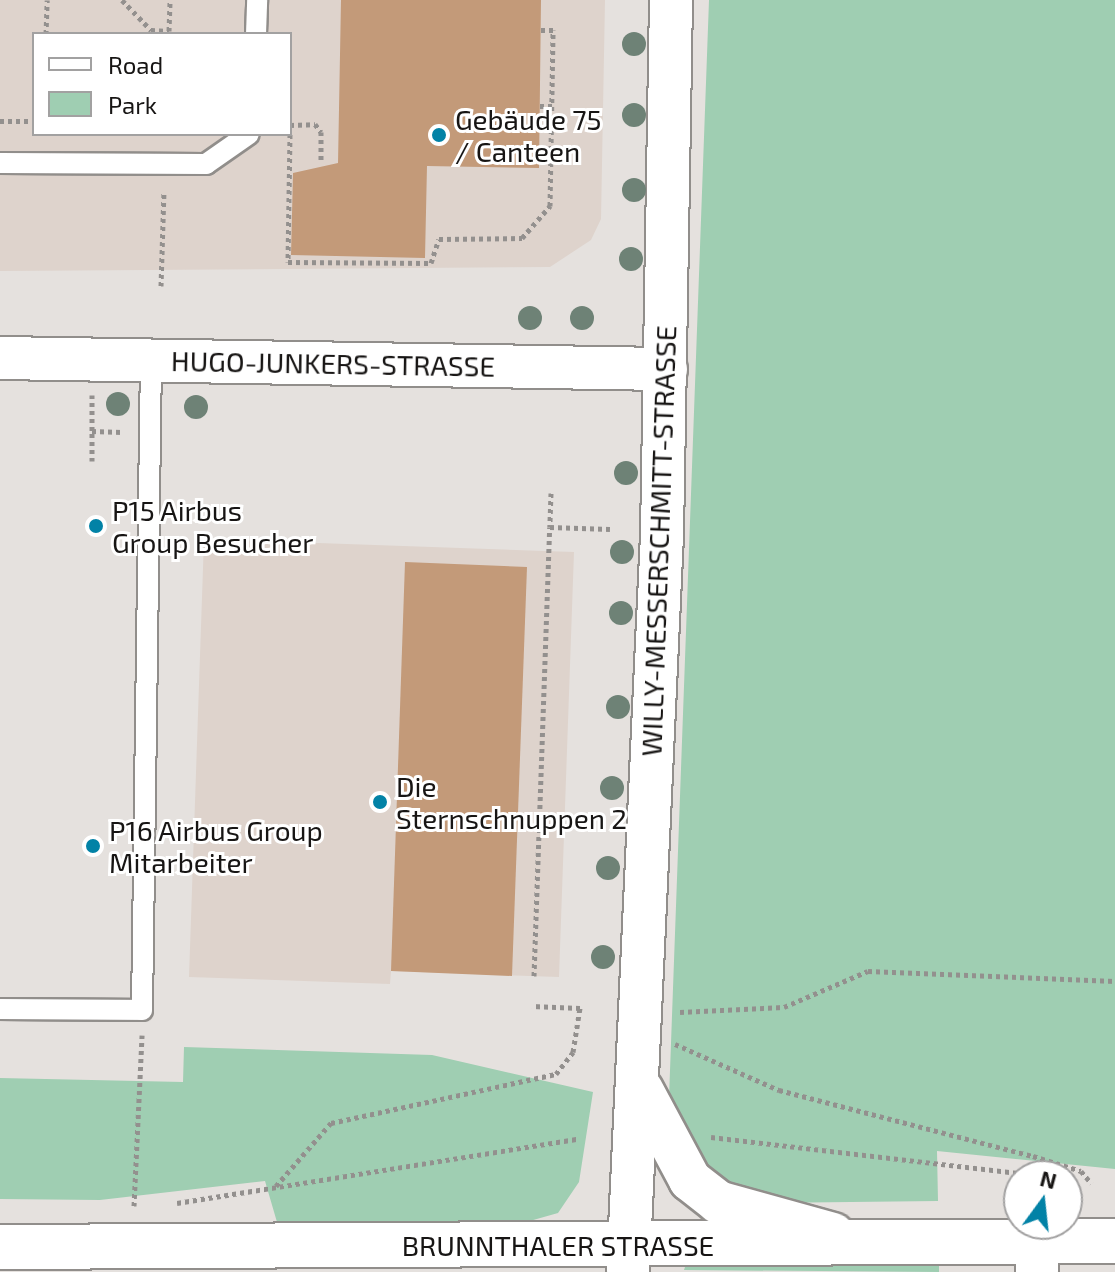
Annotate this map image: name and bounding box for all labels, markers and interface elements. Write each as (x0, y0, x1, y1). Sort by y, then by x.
legend (32, 32, 292, 136)
text: Road (108, 50, 163, 79)
text: Park (108, 90, 157, 119)
place label: Gebäude 75 / Canteen (455, 102, 602, 168)
marker: Gebäude 75 / Canteen (430, 126, 448, 144)
street label: WILLY-MESSERSCHMITT-STRASSE (634, 325, 682, 757)
street label: HUGO-JUNKERS-STRASSE (171, 343, 495, 383)
place label: P15 Airbus Group Besucher (112, 493, 314, 559)
marker: P15 Airbus Group Besucher (87, 517, 105, 535)
place label: Die Sternschnuppen 2 (396, 769, 627, 835)
marker: Die Sternschnuppen 2 (371, 793, 389, 811)
place label: P16 Airbus Group Mitarbeiter (109, 813, 323, 879)
marker: P16 Airbus Group Mitarbeiter (84, 837, 102, 855)
north arrow (1003, 1160, 1083, 1240)
text: N (1038, 1164, 1060, 1193)
street label: BRUNNTHALER STRASSE (402, 1228, 714, 1262)

